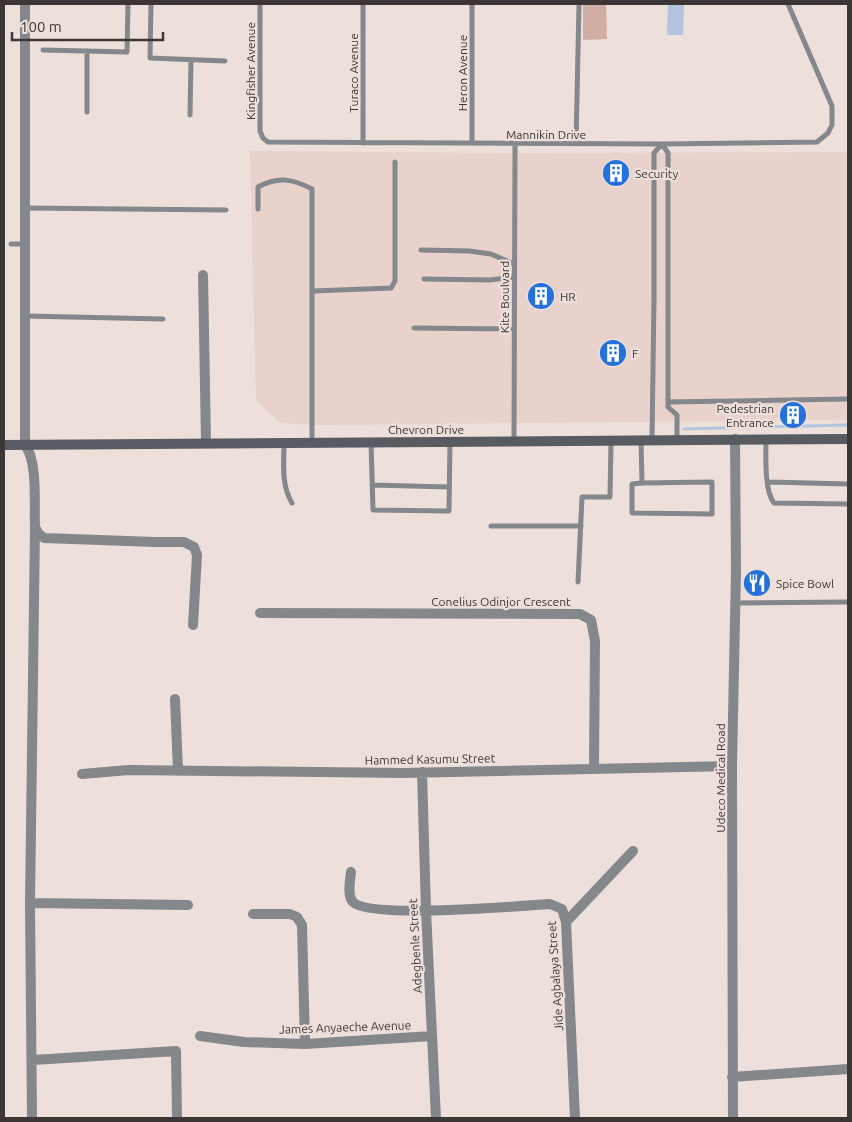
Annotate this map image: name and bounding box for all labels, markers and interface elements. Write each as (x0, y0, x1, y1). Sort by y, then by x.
scale bar (12, 10, 164, 42)
text: 100 m (20, 18, 62, 35)
street label: Kingfisher Avenue (244, 22, 257, 120)
street label: Turaco Avenue (347, 33, 360, 113)
street label: Heron Avenue (456, 35, 469, 111)
street label: Mannikin Drive (506, 128, 586, 141)
building icon: Security (601, 158, 631, 188)
place label: Security (635, 167, 679, 180)
street label: Kite Boulvard (498, 261, 511, 333)
building icon: HR (526, 281, 556, 311)
place label: HR (560, 290, 576, 303)
building icon: F (598, 338, 628, 368)
place label: F (632, 347, 638, 360)
building icon: Pedestrian Entrance (778, 400, 808, 430)
place label: Pedestrian Entrance (716, 402, 774, 429)
street label: Chevron Drive (388, 423, 464, 436)
restaurant icon: Spice Bowl (742, 568, 772, 598)
place label: Spice Bowl (776, 577, 834, 590)
street label: Conelius Odinjor Crescent (431, 595, 571, 608)
street label: Udeco Medical Road (714, 723, 727, 833)
street label: Hammed Kasumu Street (365, 751, 496, 767)
street label: Adegbenle Street (406, 898, 424, 994)
street label: Jide Agbalaya Street (545, 920, 565, 1032)
street label: James Anyaeche Avenue (279, 1018, 411, 1036)

